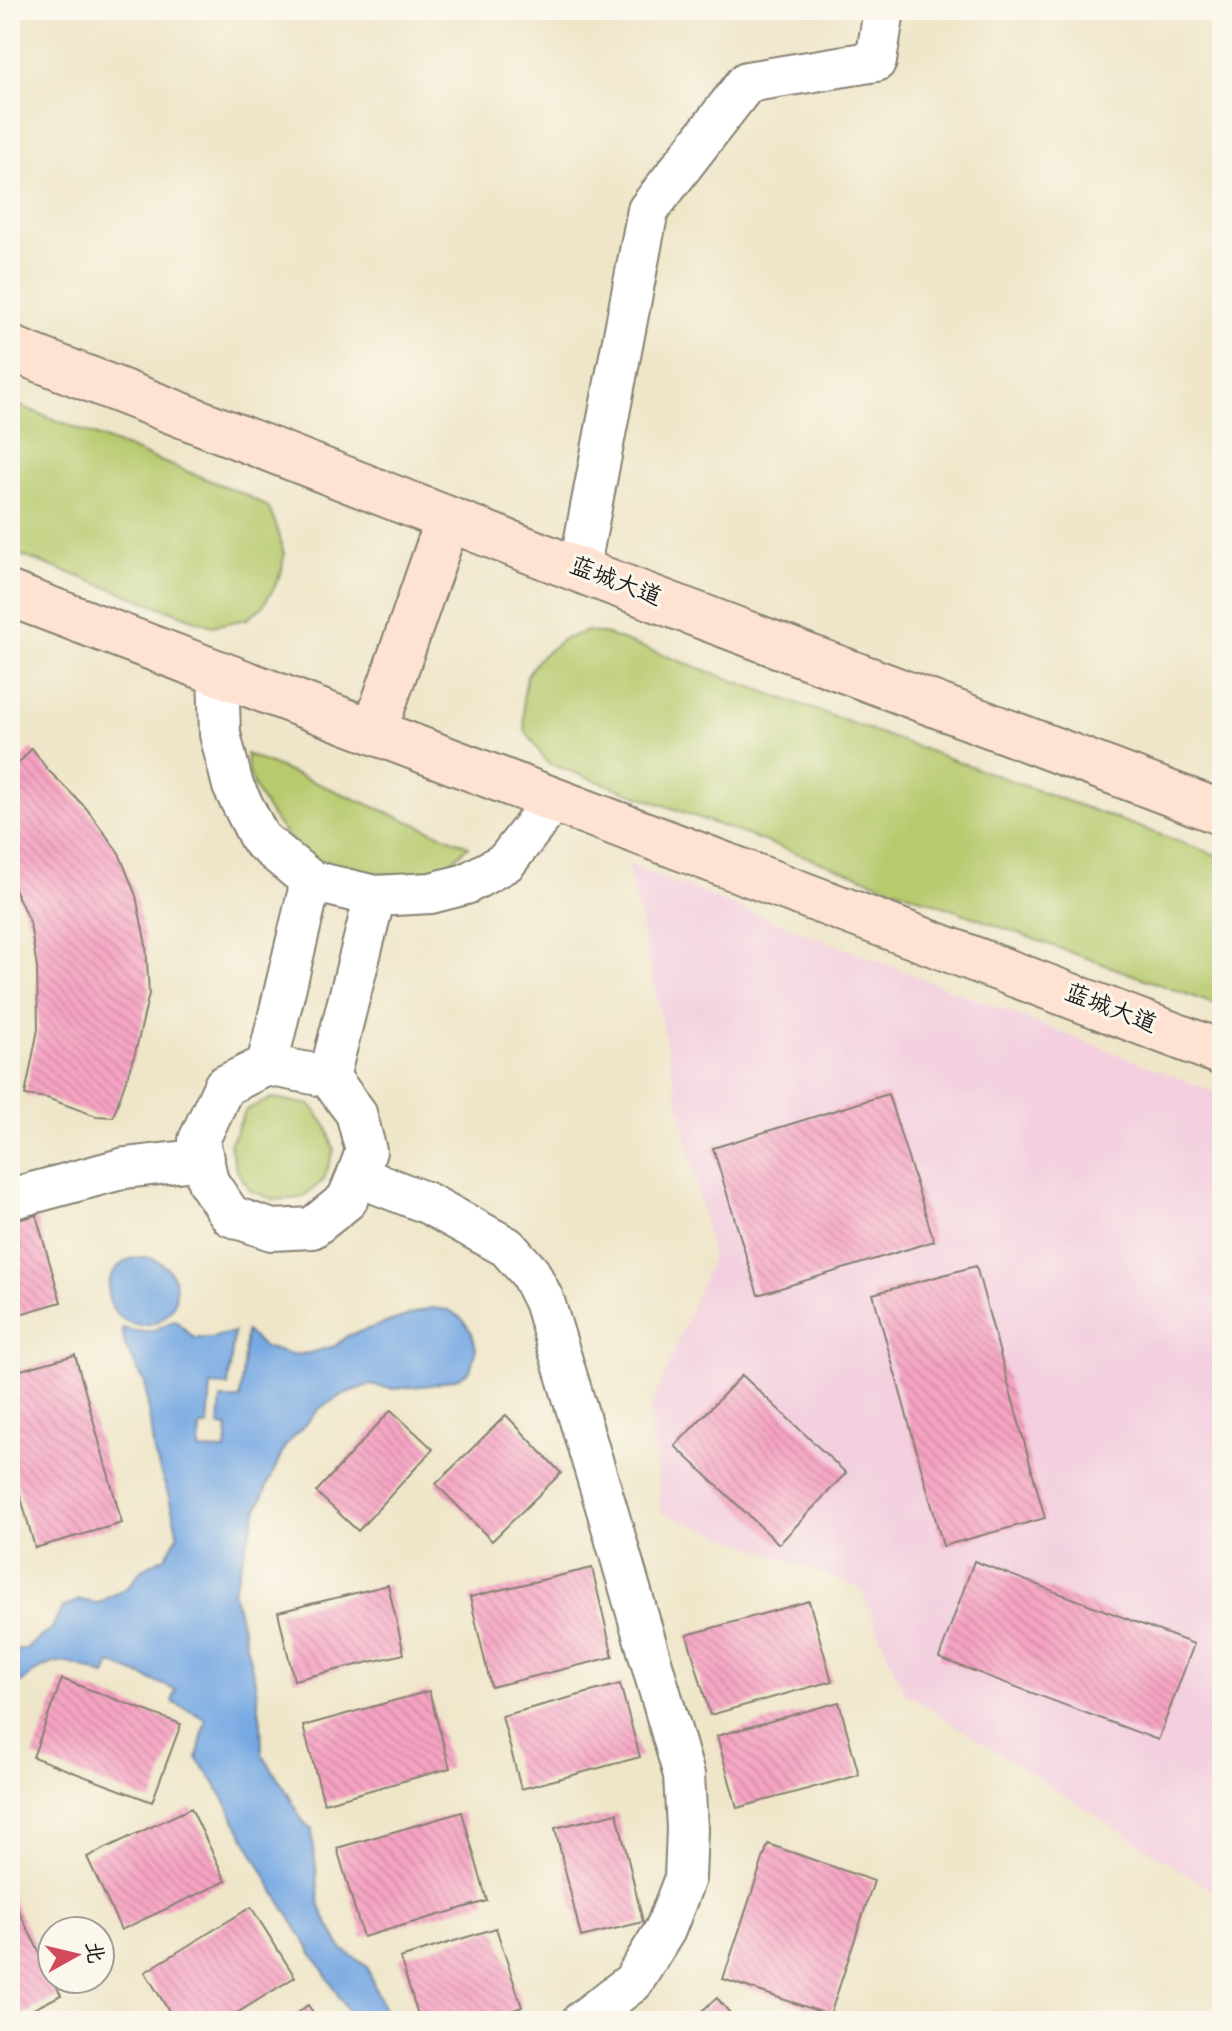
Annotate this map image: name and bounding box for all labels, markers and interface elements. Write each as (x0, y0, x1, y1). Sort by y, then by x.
street label: 蓝城大道 (565, 552, 665, 615)
street label: 蓝城大道 (1060, 979, 1160, 1042)
north arrow (36, 1915, 116, 1995)
text: 北 (77, 1940, 106, 1965)

